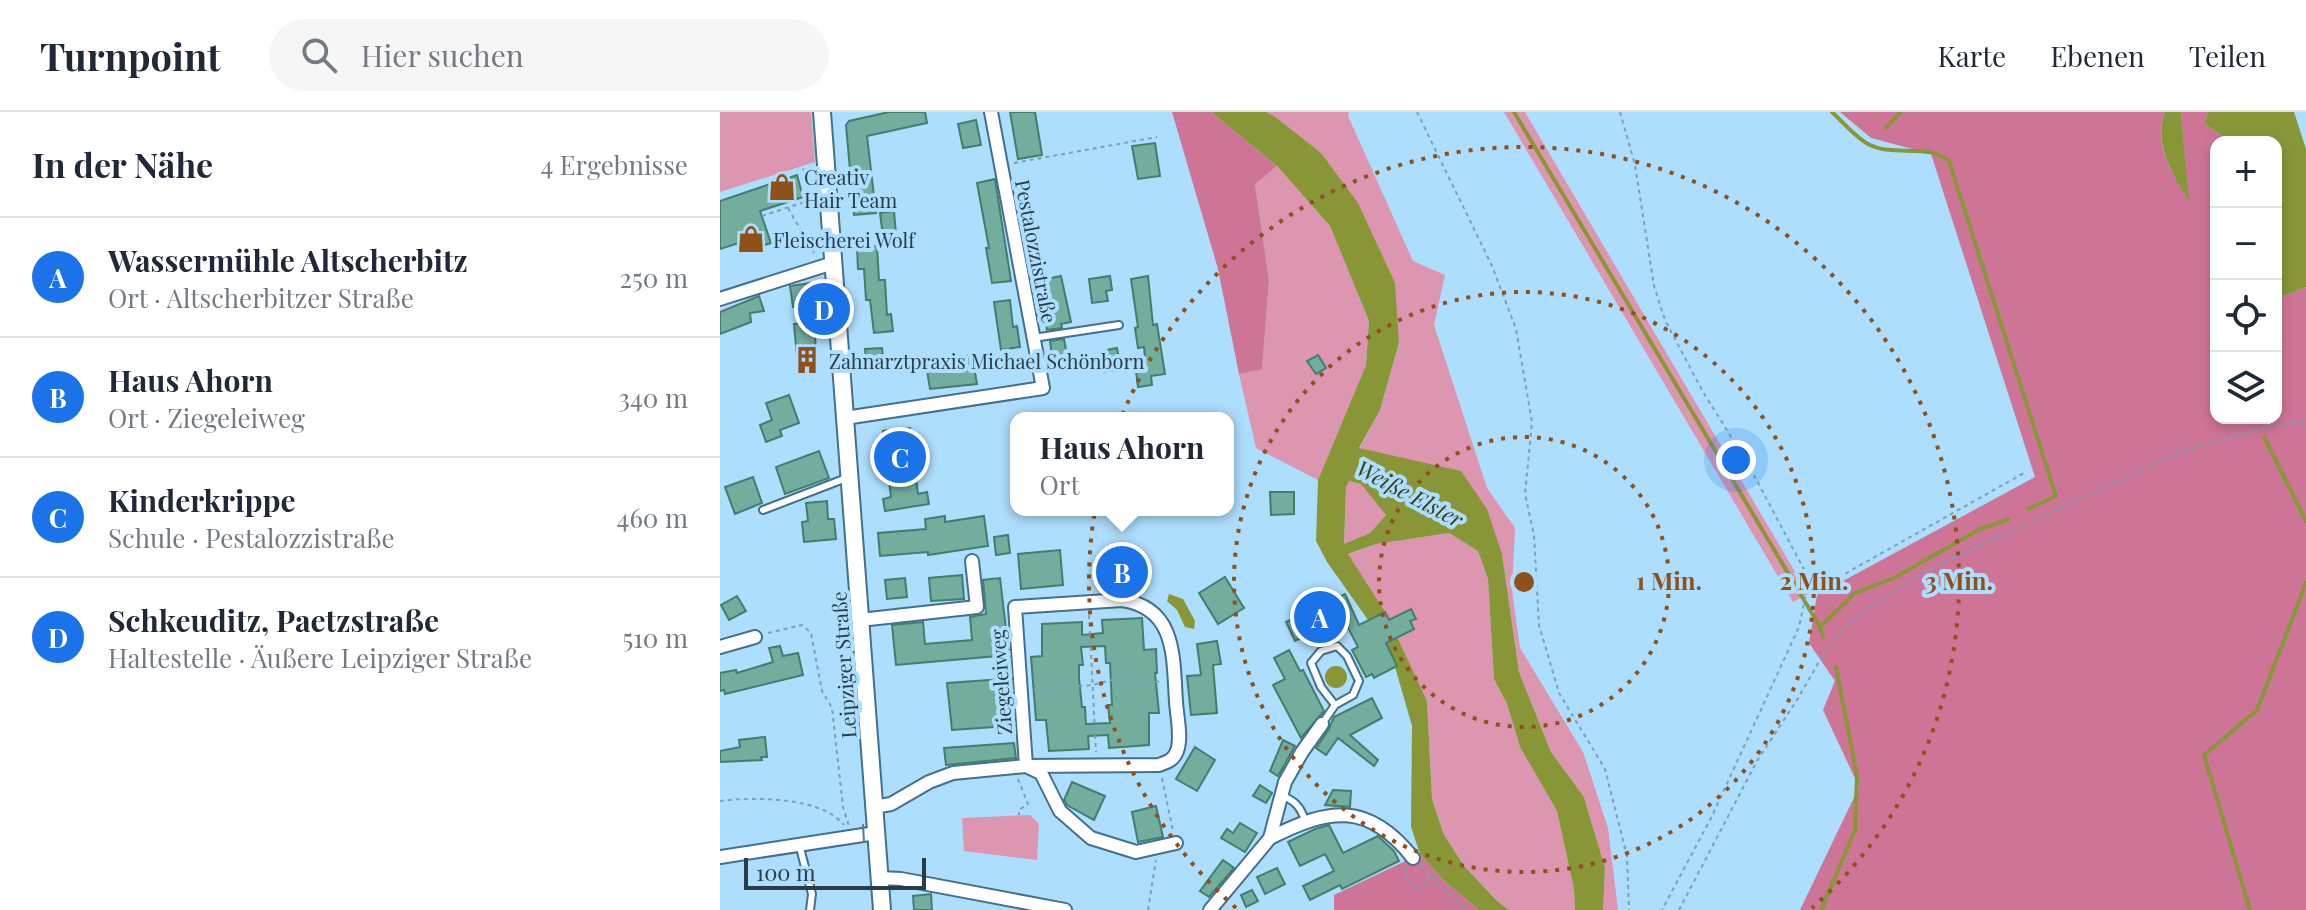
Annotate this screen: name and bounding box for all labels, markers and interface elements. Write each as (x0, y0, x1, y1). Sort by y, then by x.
search box (269, 19, 829, 91)
text: Turnpoint (40, 30, 221, 81)
icon: search (297, 33, 341, 77)
text: Hier suchen (361, 35, 524, 75)
text: Karte (1937, 37, 2006, 74)
text: Ebenen (2050, 37, 2145, 74)
text: Teilen (2189, 37, 2266, 74)
map controls (2210, 136, 2282, 424)
button: + (2210, 136, 2282, 208)
text: In der Nähe (32, 141, 213, 187)
text: 4 Ergebnisse (540, 147, 688, 182)
place label: Creativ Hair Team (804, 163, 897, 213)
shop icon: Creativ Hair Team (767, 172, 797, 202)
street label: Pestalozzistraße (1010, 177, 1064, 325)
button: − (2210, 208, 2282, 280)
shop icon: Fleischerei Wolf (736, 224, 766, 254)
place label: Fleischerei Wolf (773, 226, 916, 253)
text: Wassermühle Altscherbitz (108, 240, 468, 280)
text: A (49, 260, 67, 295)
text: 250 m (620, 260, 688, 295)
pin: D (798, 279, 850, 339)
text: Ort · Altscherbitzer Straße (108, 280, 414, 315)
button: locate (2210, 280, 2282, 352)
building icon: Zahnarztpraxis Michael Schönborn (792, 345, 822, 375)
place label: Zahnarztpraxis Michael Schönborn (829, 347, 1144, 374)
button: layers (2210, 352, 2282, 424)
text: Haus Ahorn (108, 360, 273, 400)
text: B (49, 380, 67, 415)
text: 340 m (618, 380, 688, 415)
text: Ort · Ziegeleiweg (108, 400, 305, 435)
popup (1010, 412, 1234, 516)
pin: C (874, 427, 926, 487)
text: Haus Ahorn (1040, 427, 1204, 467)
your location (1716, 440, 1756, 480)
water label: Weiße Elster (1351, 452, 1469, 534)
text: Ort (1040, 467, 1080, 502)
text: Kinderkrippe (108, 480, 296, 520)
text: C (49, 500, 67, 535)
text: 460 m (617, 500, 688, 535)
text: Schule · Pestalozzistraße (108, 520, 395, 555)
pin: B (1096, 542, 1148, 602)
text: 1 Min. (1636, 564, 1702, 596)
text: 2 Min. (1780, 564, 1848, 596)
text: 3 Min. (1925, 564, 1993, 596)
centre of rings (1510, 568, 1538, 596)
pin: A (1294, 587, 1346, 647)
street label: Leipziger Straße (824, 591, 862, 739)
text: Schkeuditz, Paetzstraße (108, 600, 439, 640)
text: D (48, 620, 68, 655)
text: 510 m (622, 620, 688, 655)
street label: Ziegeleiweg (983, 628, 1017, 736)
text: Haltestelle · Äußere Leipziger Straße (108, 640, 532, 675)
scale bar (744, 854, 926, 890)
text: 100 m (756, 857, 816, 887)

